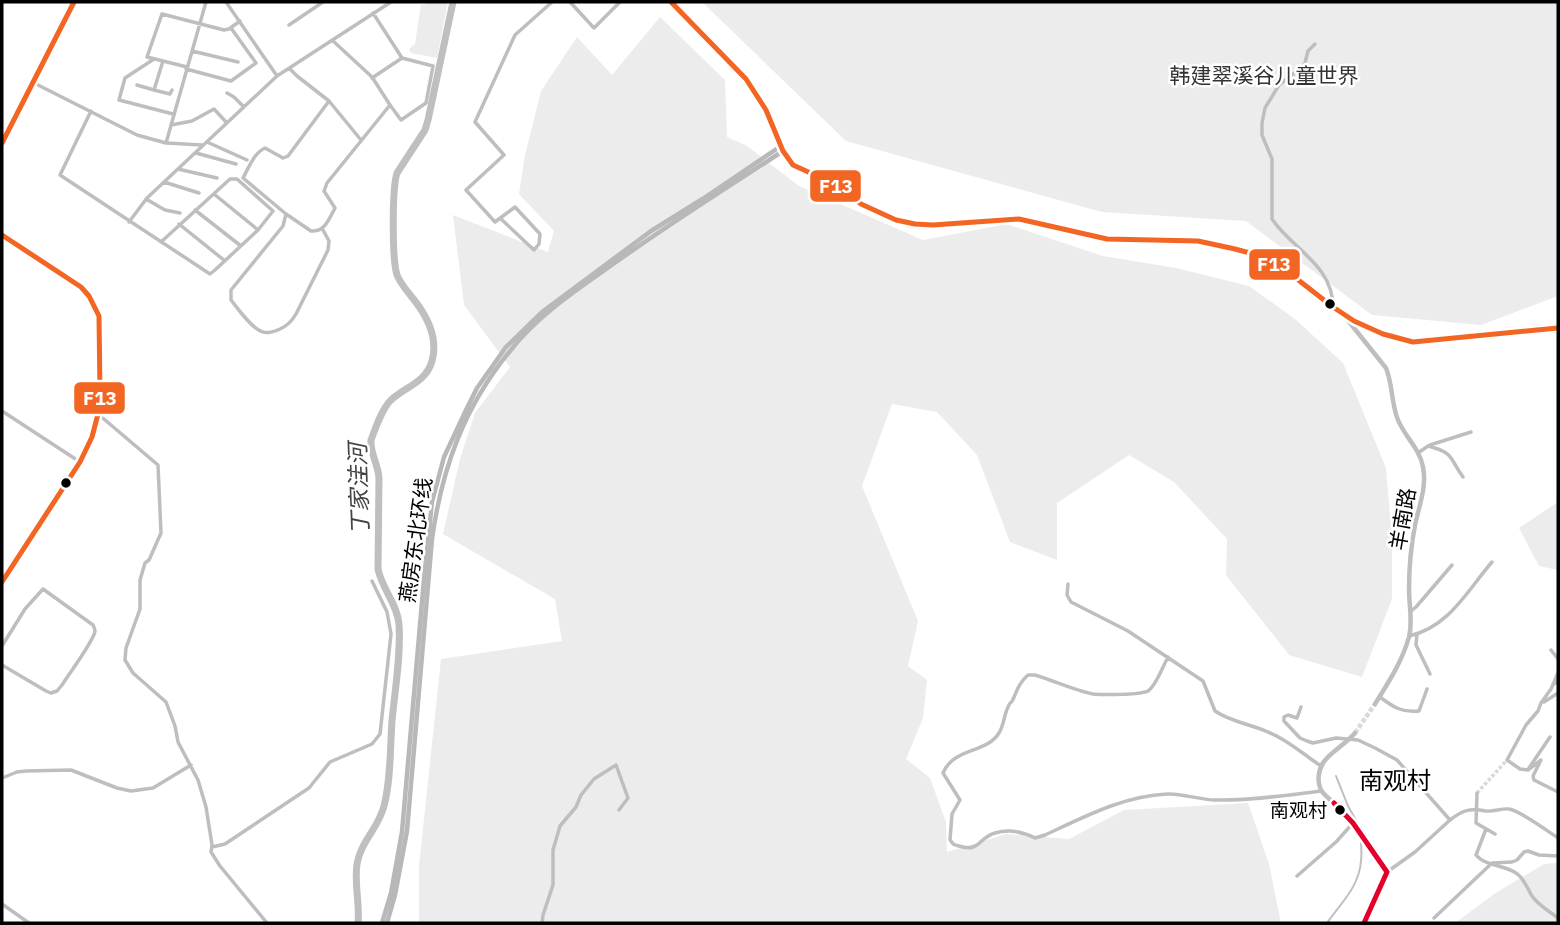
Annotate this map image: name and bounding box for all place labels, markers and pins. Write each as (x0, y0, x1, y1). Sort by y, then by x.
unlabelled marker (1323, 297, 1337, 311)
unlabelled marker (59, 476, 73, 490)
place label: 南观村 (1270, 798, 1327, 822)
marker: 南观村 (1333, 803, 1347, 817)

